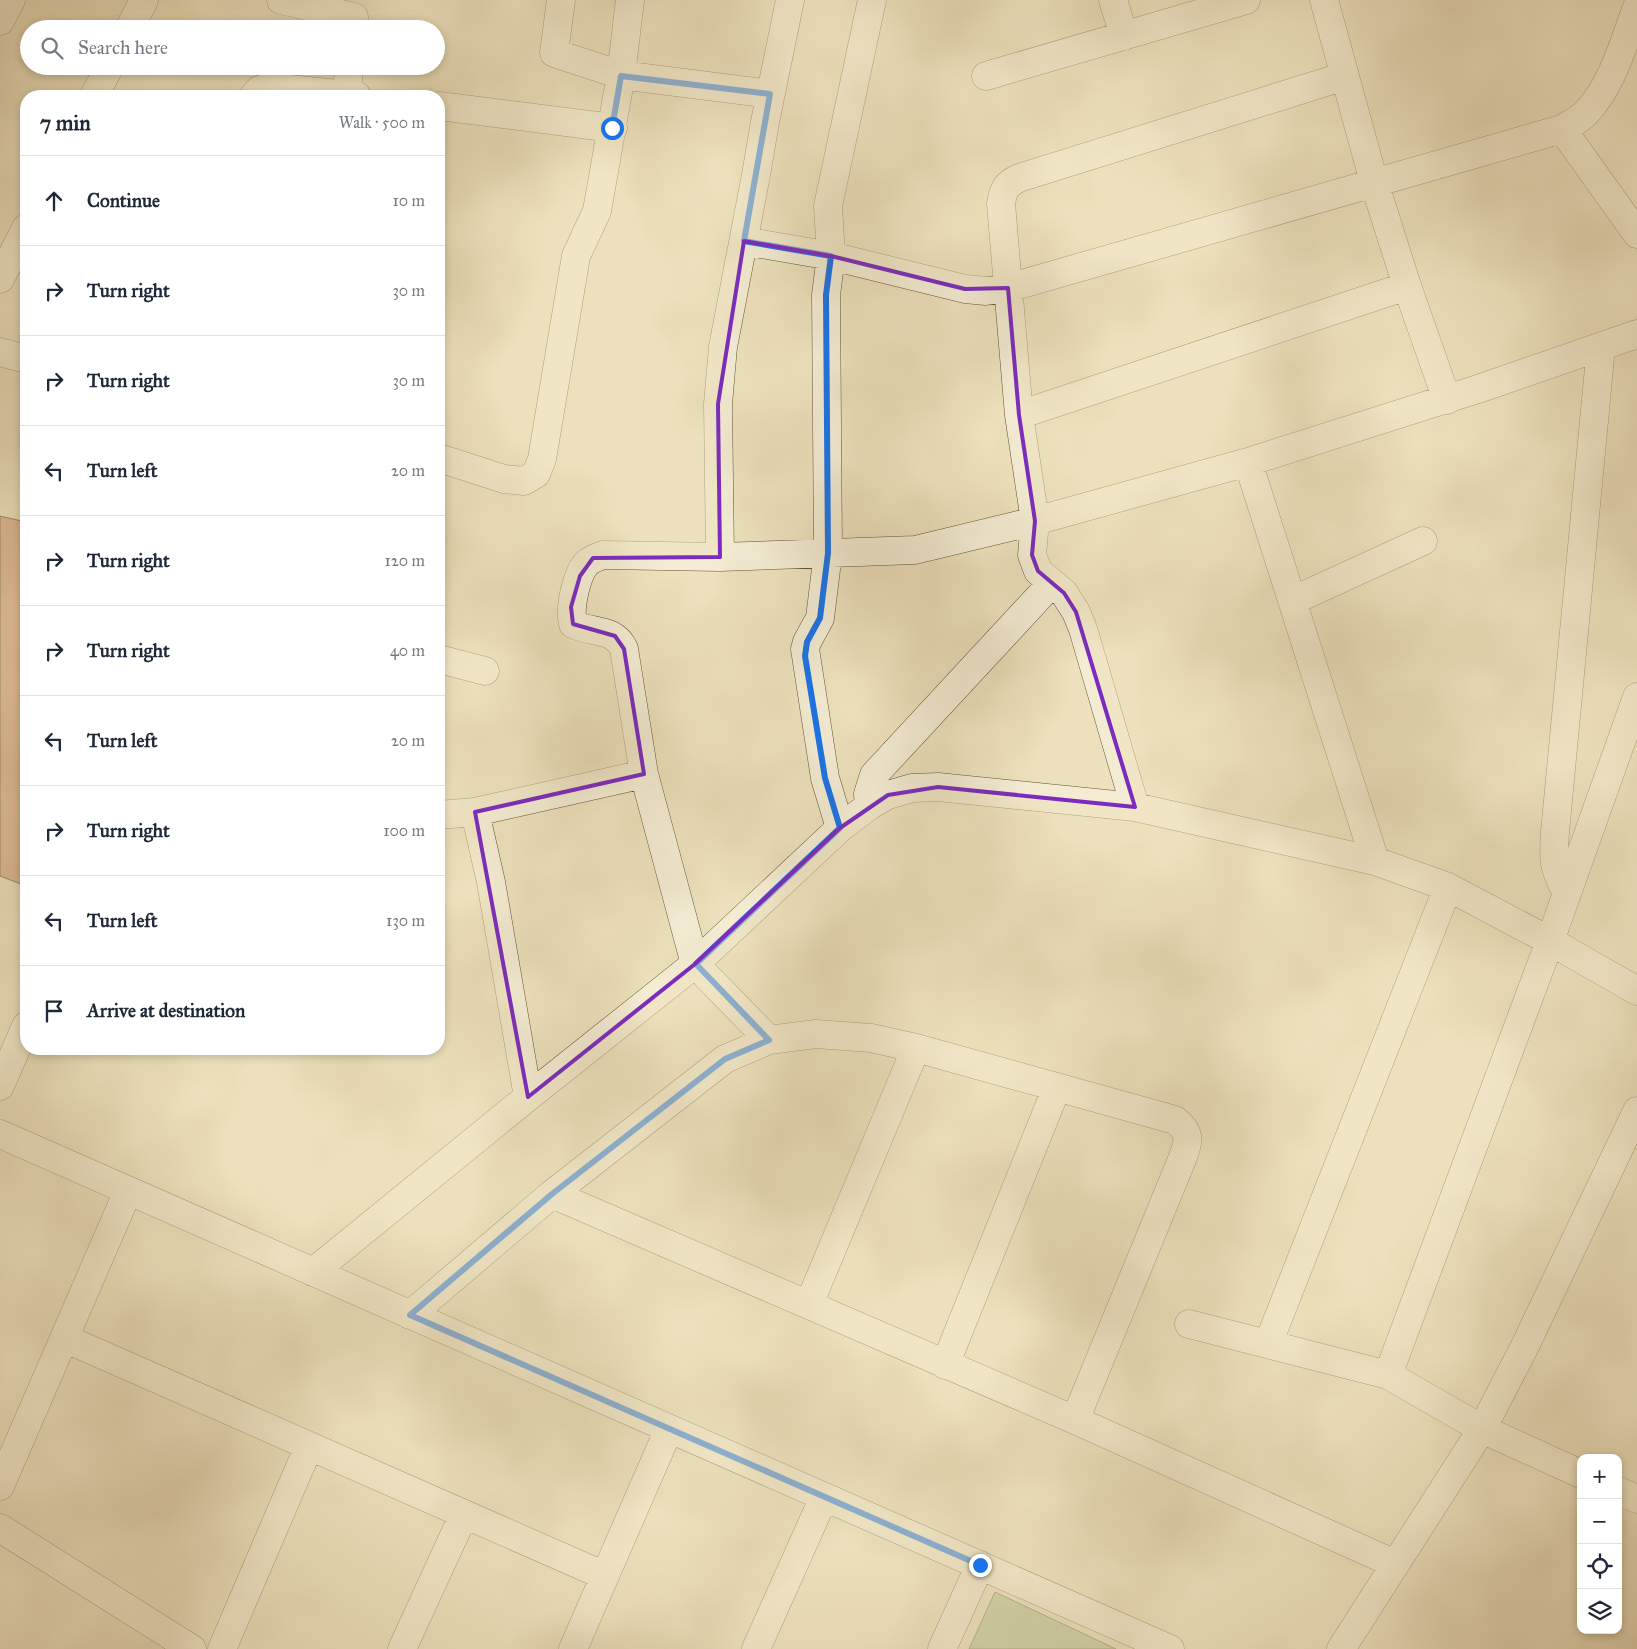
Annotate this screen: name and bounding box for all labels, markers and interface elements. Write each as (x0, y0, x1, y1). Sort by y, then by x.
search box (20, 20, 445, 75)
icon: search (38, 34, 66, 62)
text: Search here (78, 36, 168, 59)
text: 7 min (40, 110, 91, 136)
text: Walk · 500 m (339, 113, 425, 132)
route start (601, 117, 624, 140)
icon: ahead (40, 187, 68, 215)
text: Continue (87, 189, 160, 212)
text: 10 m (393, 191, 425, 210)
icon: right (40, 277, 68, 305)
text: Turn right (87, 279, 170, 302)
text: 30 m (392, 281, 425, 300)
icon: right (40, 367, 68, 395)
text: Turn right (87, 369, 170, 392)
text: 30 m (392, 371, 425, 390)
icon: left (40, 457, 68, 485)
text: Turn left (87, 459, 157, 482)
text: 20 m (391, 461, 425, 480)
icon: right (40, 547, 68, 575)
text: Turn right (87, 549, 170, 572)
text: 120 m (385, 551, 425, 570)
icon: right (40, 637, 68, 665)
text: Turn right (87, 639, 170, 662)
text: 40 m (390, 641, 425, 660)
icon: left (40, 727, 68, 755)
text: Turn left (87, 729, 157, 752)
text: 20 m (391, 731, 425, 750)
icon: right (40, 817, 68, 845)
text: Turn right (87, 819, 170, 842)
text: 100 m (383, 821, 425, 840)
icon: left (40, 907, 68, 935)
text: Turn left (87, 909, 157, 932)
text: 130 m (386, 911, 425, 930)
icon: arrive (40, 997, 68, 1025)
text: Arrive at destination (87, 999, 245, 1022)
map controls (1577, 1454, 1622, 1634)
button: + (1577, 1454, 1622, 1499)
button: − (1577, 1499, 1622, 1544)
button: locate (1577, 1544, 1622, 1589)
route end (969, 1554, 992, 1577)
button: layers (1577, 1589, 1622, 1634)

